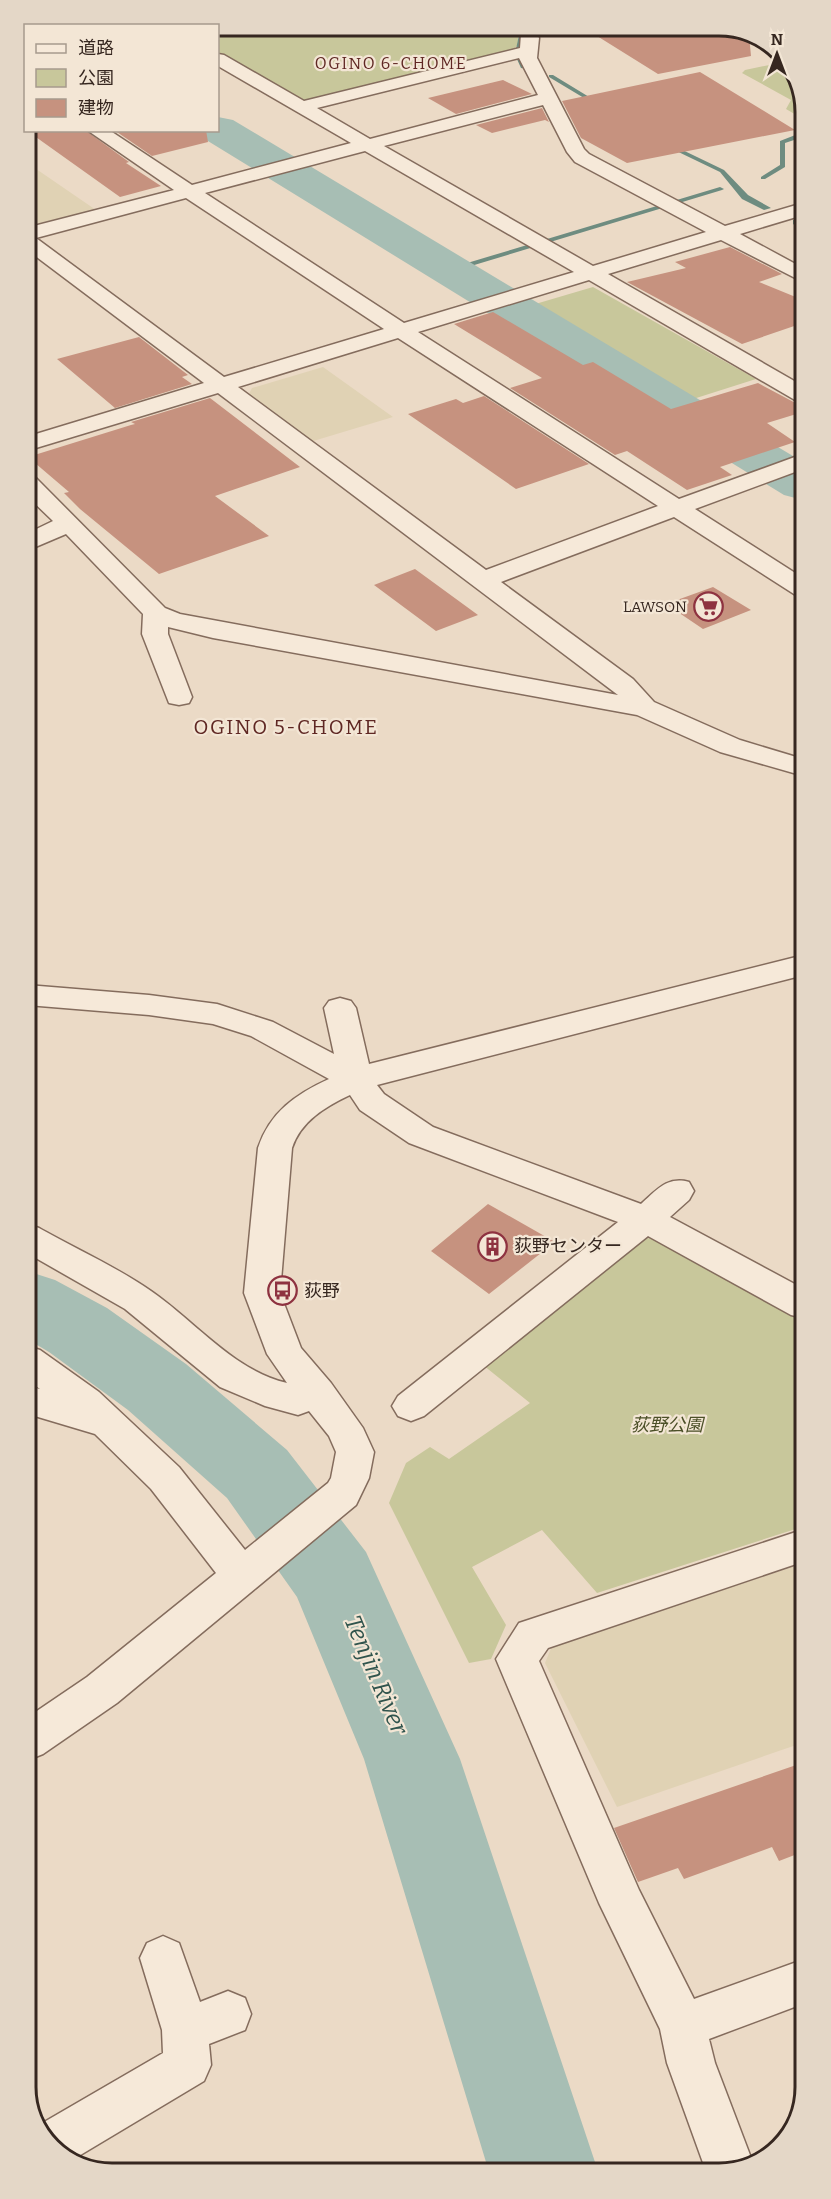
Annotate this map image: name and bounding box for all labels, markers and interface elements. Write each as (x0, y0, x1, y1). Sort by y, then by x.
legend (24, 24, 219, 132)
north arrow (747, 24, 807, 84)
text: N (771, 30, 783, 49)
text: 道路 (78, 37, 114, 59)
district label: OGINO 6-CHOME (315, 54, 467, 73)
text: 公園 (78, 67, 114, 89)
text: 建物 (78, 97, 114, 119)
supermarket icon: LAWSON (692, 591, 724, 623)
place label: LAWSON (623, 598, 687, 616)
district label: OGINO 5-CHOME (194, 715, 378, 739)
building icon: 荻野センター (477, 1230, 509, 1262)
place label: 荻野センター (514, 1235, 622, 1257)
bus stop icon: 荻野 (267, 1275, 299, 1307)
place label: 荻野 (304, 1280, 340, 1302)
park label: 荻野公園 (631, 1414, 706, 1436)
water label: Tenjin River (338, 1611, 414, 1740)

